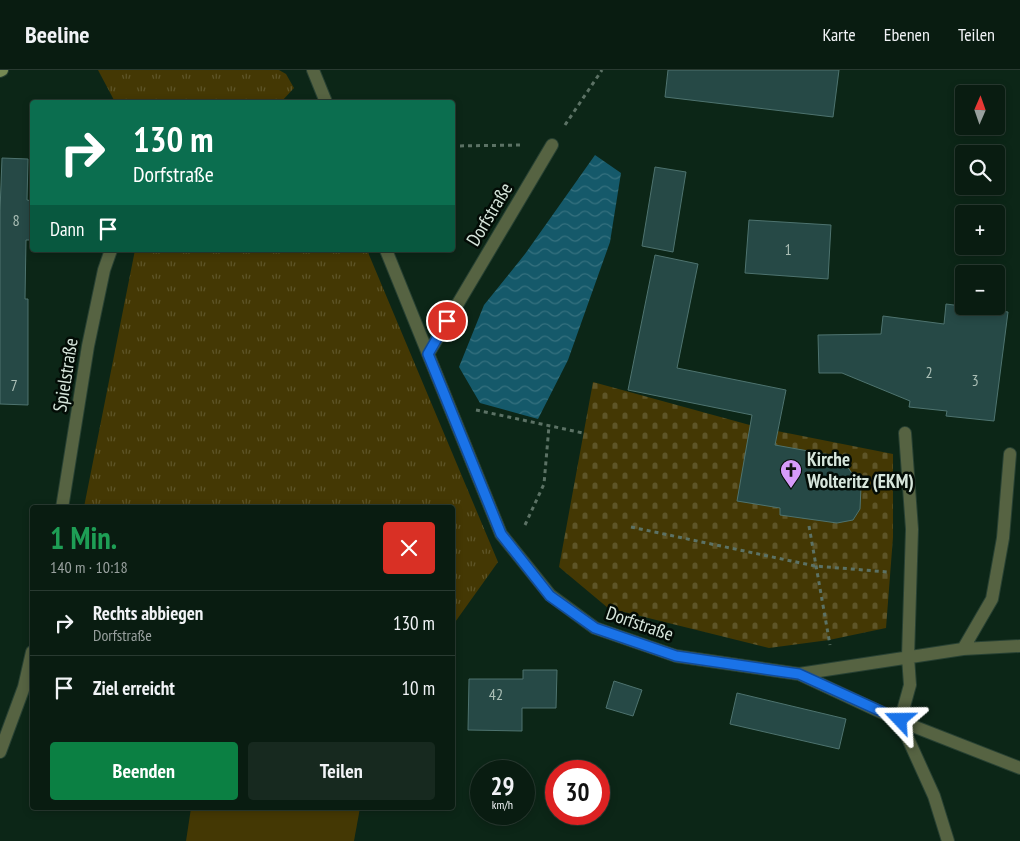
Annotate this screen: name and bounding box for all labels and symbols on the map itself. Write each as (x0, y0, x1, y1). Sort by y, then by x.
north arrow (955, 85, 1005, 135)
street label: Dorfstraße (461, 178, 517, 250)
house number: 8 (12, 210, 20, 230)
house number: 1 (784, 239, 792, 259)
pin (426, 300, 468, 342)
street label: Spielstraße (47, 336, 83, 414)
house number: 2 (925, 362, 933, 382)
house number: 3 (971, 370, 979, 390)
house number: 7 (10, 375, 18, 395)
place label: Kirche Wolteritz (EKM) (806, 447, 914, 493)
church icon: Kirche Wolteritz (EKM) (779, 458, 803, 489)
street label: Dorfstraße (603, 600, 677, 646)
house number: 42 (489, 684, 503, 704)
position arrow (873, 693, 925, 745)
speed limit sign: 30 (545, 760, 610, 825)

